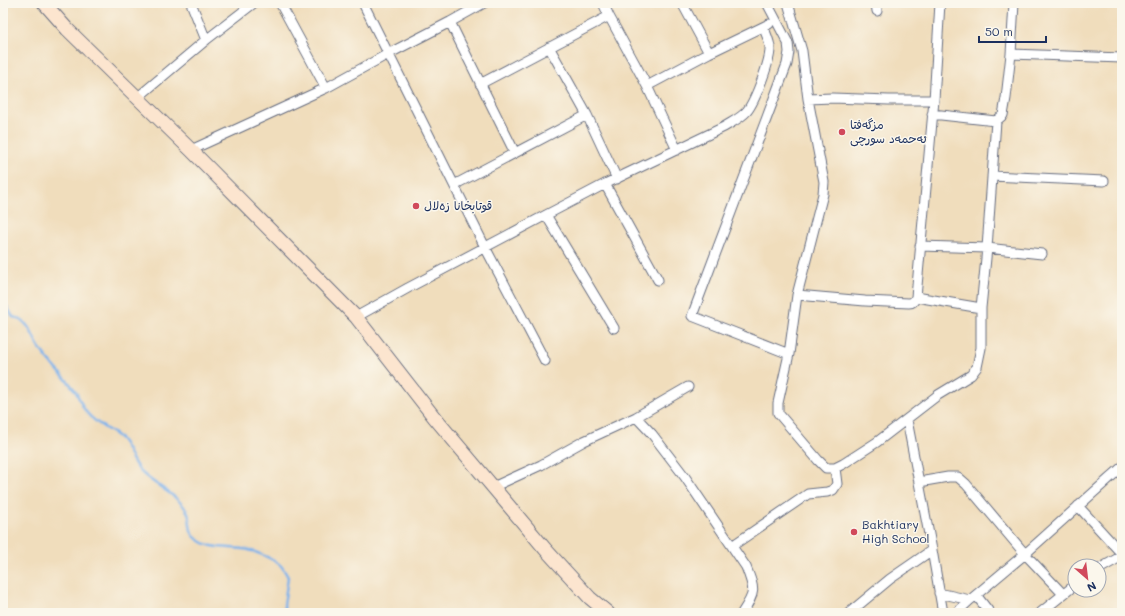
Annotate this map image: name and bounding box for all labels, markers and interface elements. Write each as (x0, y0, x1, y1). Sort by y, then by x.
scale bar (979, 18, 1046, 44)
text: 50 m (985, 23, 1013, 39)
place label: مزگەفتا ئەحمەد سورچی (850, 116, 927, 147)
marker: مزگەفتا ئەحمەد سورچی (837, 127, 847, 137)
place label: قوتابخانا زەلال (424, 197, 492, 214)
marker: قوتابخانا زەلال (411, 201, 421, 211)
place label: Bakhtiary High School (862, 516, 930, 546)
marker: Bakhtiary High School (849, 527, 859, 537)
north arrow (1067, 558, 1107, 598)
text: N (1085, 579, 1099, 596)

